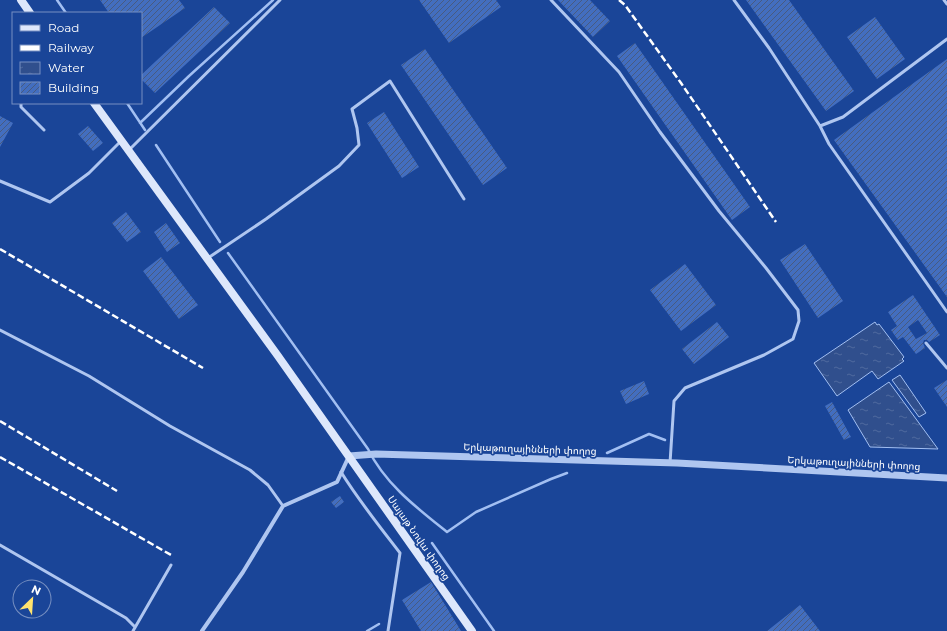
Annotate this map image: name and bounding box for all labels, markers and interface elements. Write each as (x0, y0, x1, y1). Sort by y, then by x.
legend (12, 12, 142, 104)
text: Road (48, 20, 79, 35)
text: Railway (48, 40, 94, 55)
text: Water (48, 60, 85, 75)
text: Building (48, 80, 99, 95)
street label: Երկաթուղայինների փողոց (463, 440, 597, 458)
street label: Երկաթուղայինների փողոց (787, 453, 921, 473)
street label: Սայաթ Նովա փողոց (385, 493, 453, 583)
north arrow (12, 579, 52, 619)
text: N (29, 582, 43, 598)

